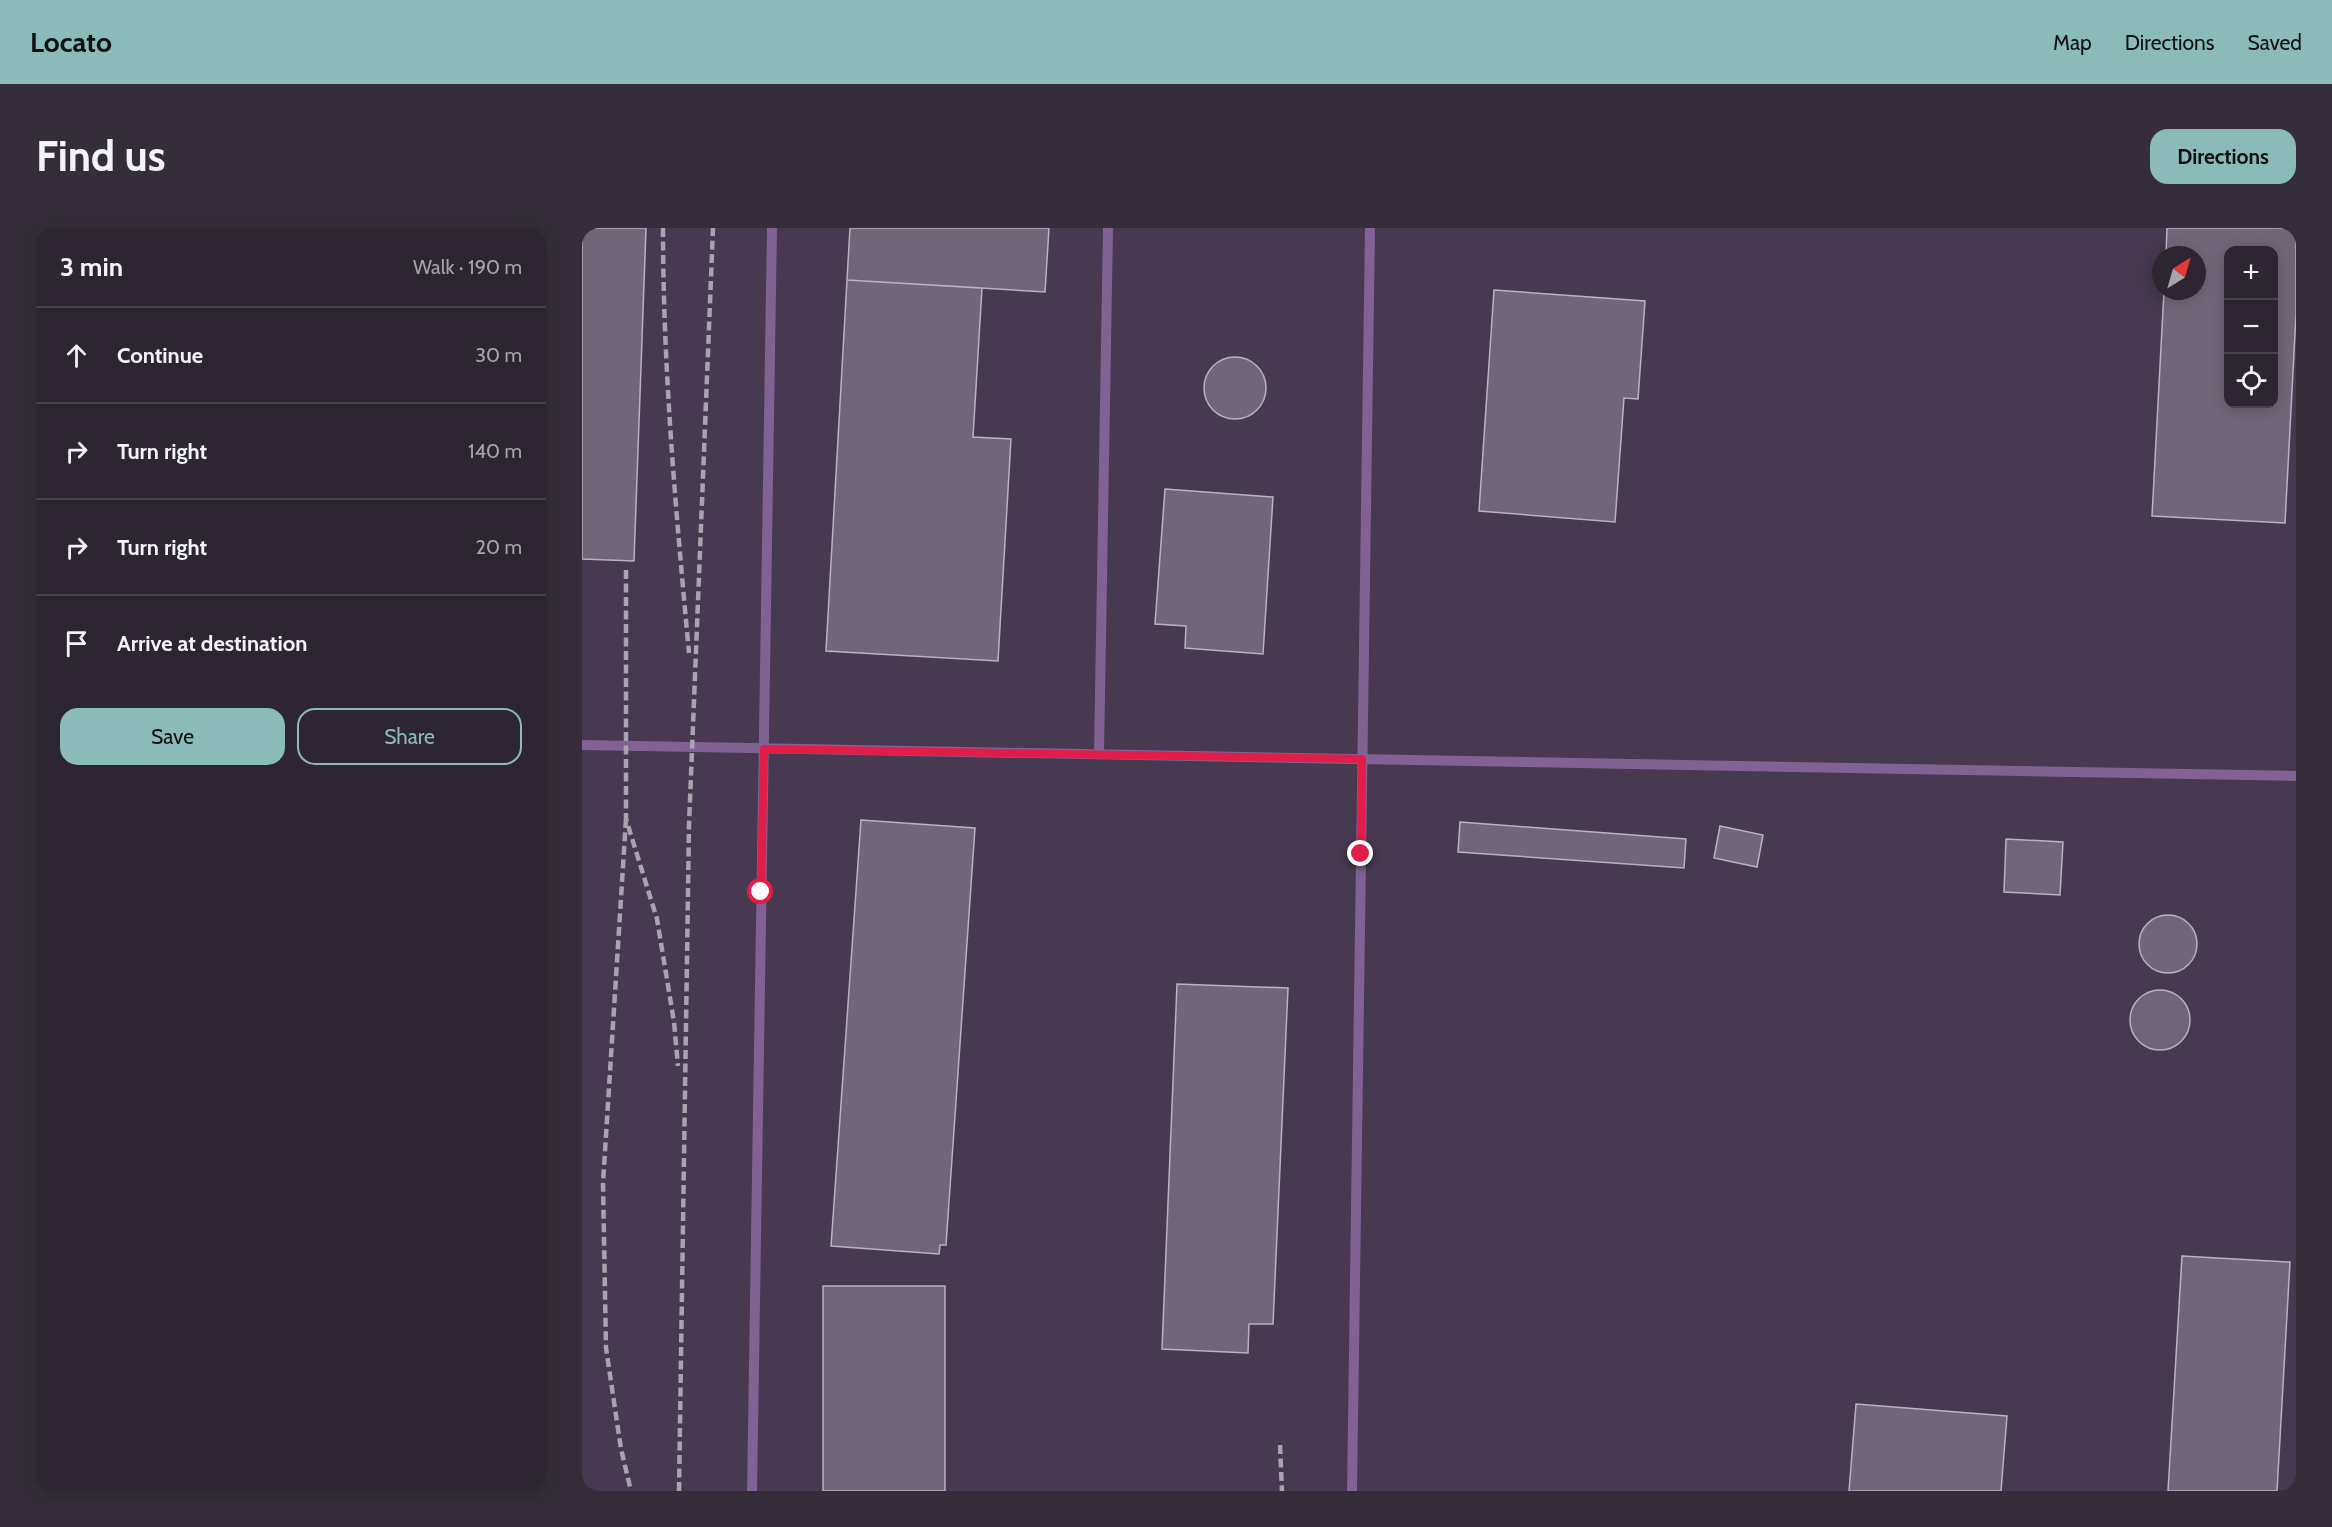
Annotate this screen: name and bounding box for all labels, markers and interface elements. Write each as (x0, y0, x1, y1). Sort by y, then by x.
text: Locato (30, 25, 112, 59)
text: Map (2053, 30, 2092, 55)
text: Directions (2125, 30, 2214, 55)
text: Saved (2247, 30, 2302, 55)
button: Directions (2150, 129, 2296, 184)
text: Find us (36, 130, 165, 182)
north arrow (2152, 246, 2206, 300)
map controls (2224, 246, 2278, 408)
button: + (2224, 246, 2278, 300)
text: 3 min (60, 251, 123, 283)
text: Walk · 190 m (413, 255, 522, 279)
button: − (2224, 300, 2278, 354)
icon: ahead (60, 339, 93, 372)
text: Continue (117, 342, 203, 369)
text: 30 m (475, 343, 522, 367)
button: locate (2224, 354, 2278, 408)
icon: right (60, 435, 93, 468)
text: Turn right (117, 438, 207, 465)
text: 140 m (468, 439, 522, 463)
icon: right (60, 531, 93, 564)
text: Turn right (117, 534, 207, 561)
text: 20 m (476, 535, 522, 559)
icon: arrive (60, 627, 93, 660)
text: Arrive at destination (117, 630, 307, 657)
button: Save (60, 708, 285, 765)
button: Share (297, 708, 522, 765)
route end (1347, 840, 1373, 866)
route start (747, 878, 773, 904)

